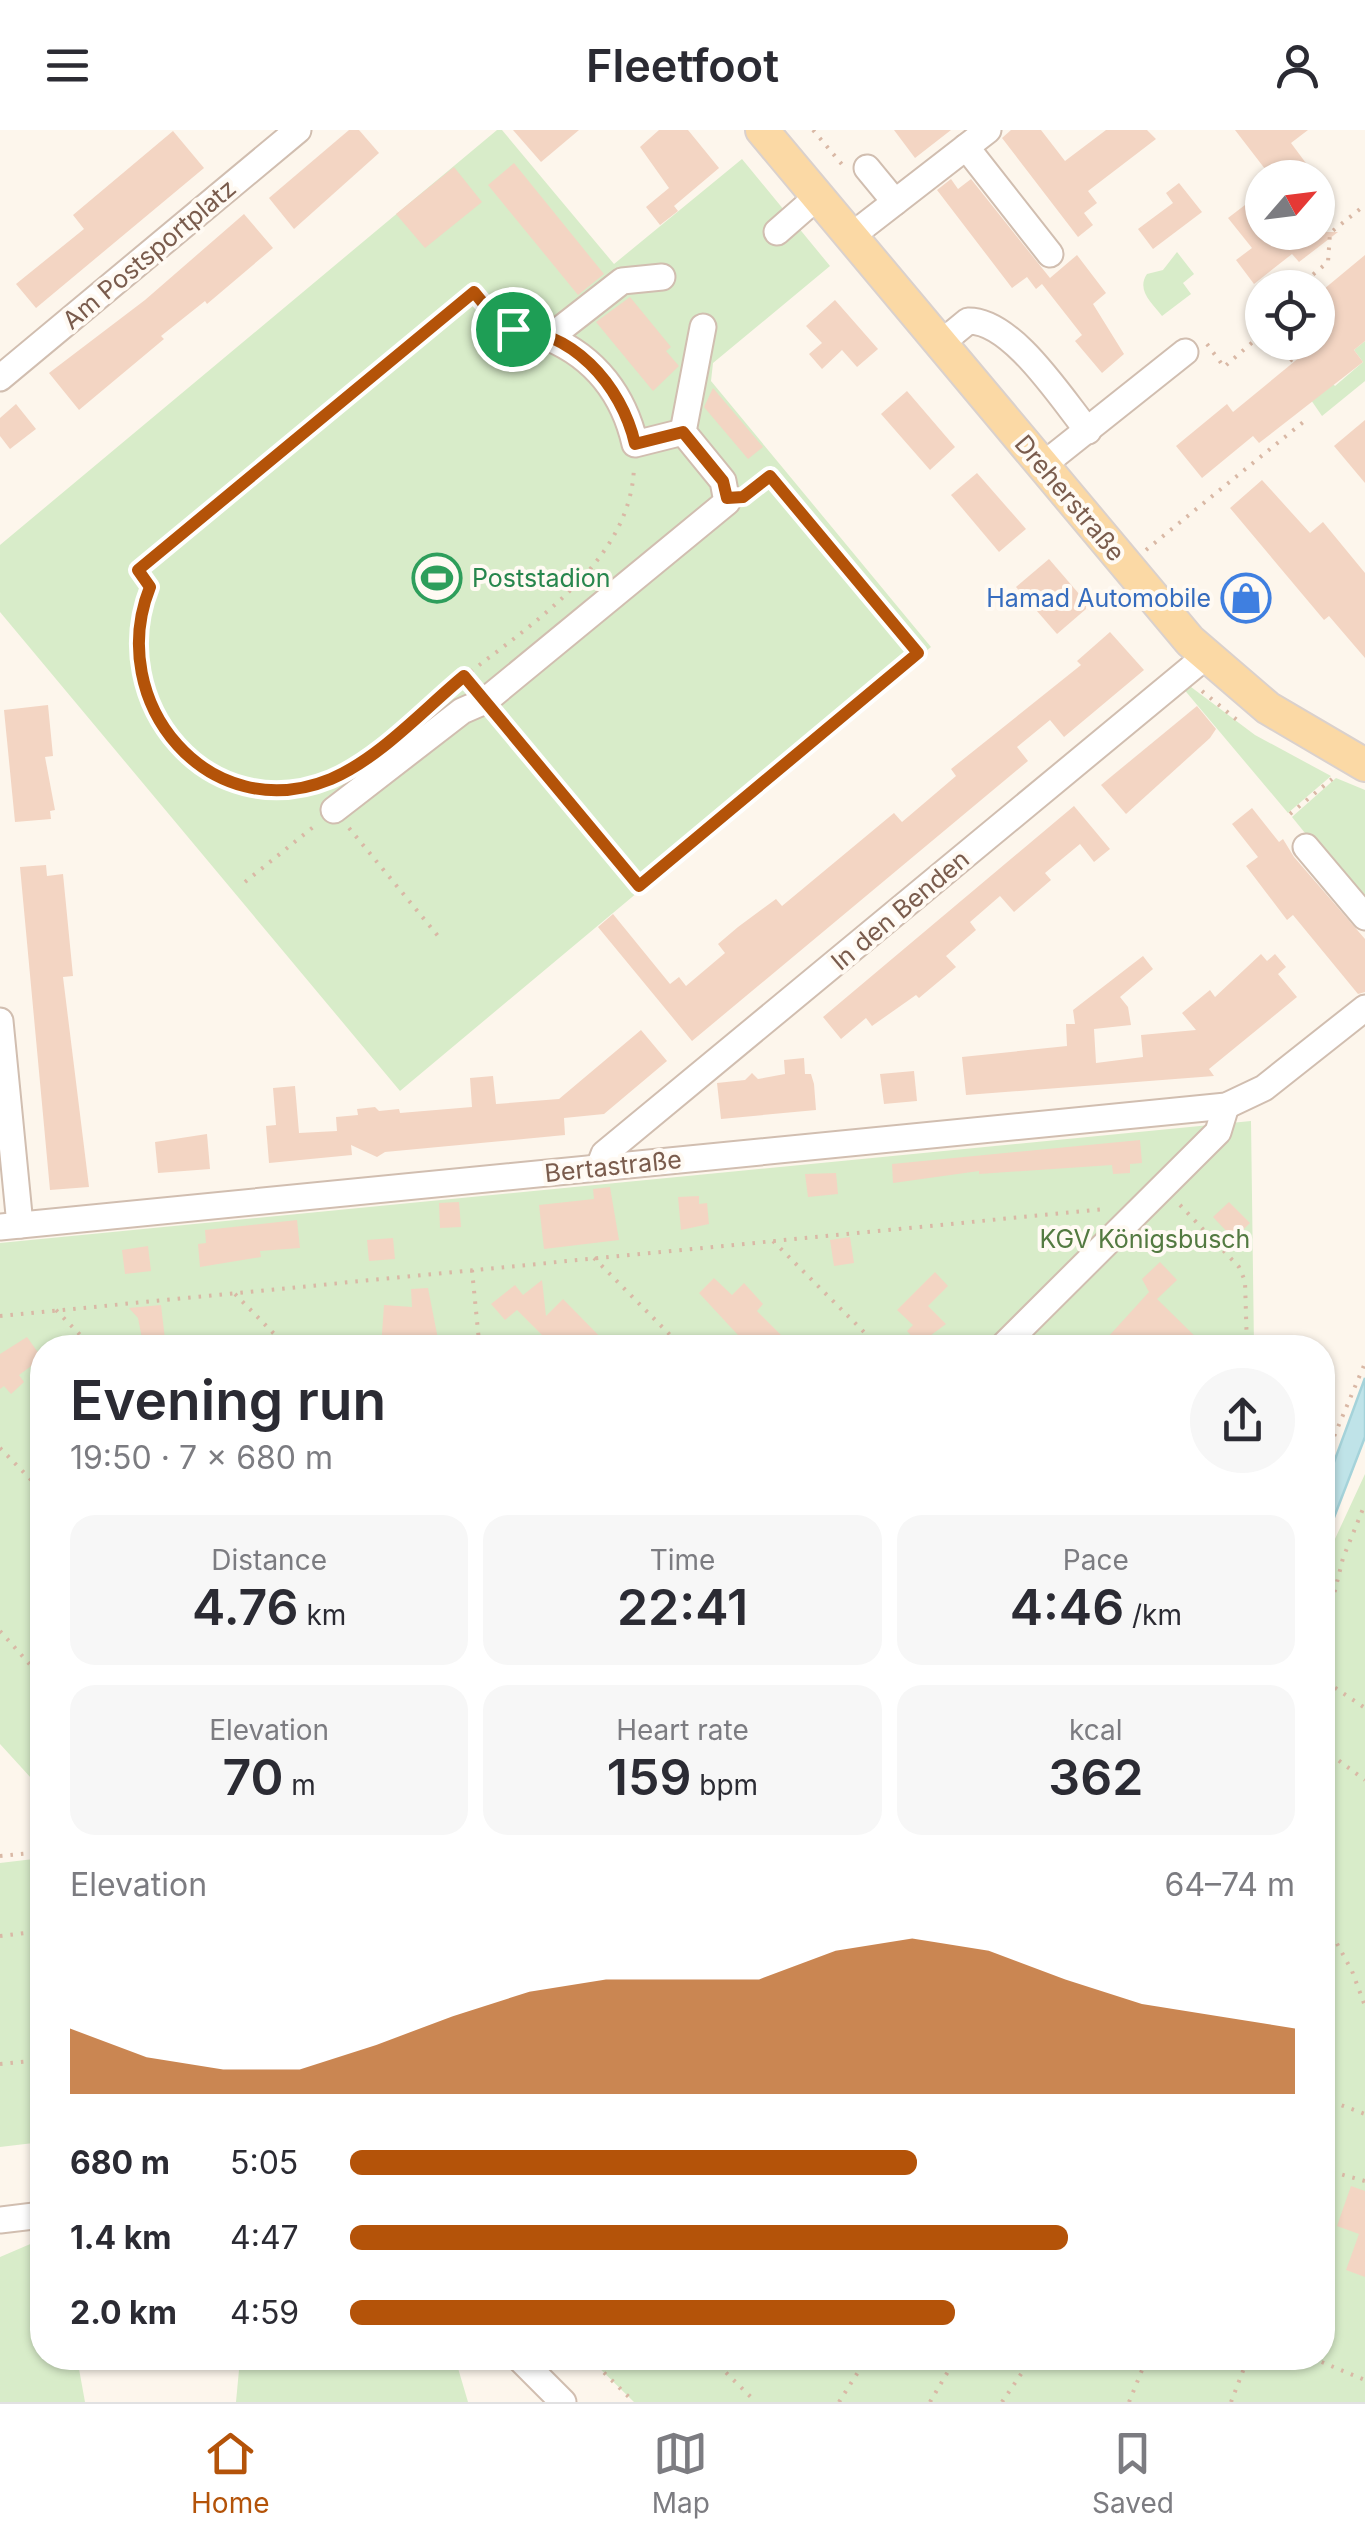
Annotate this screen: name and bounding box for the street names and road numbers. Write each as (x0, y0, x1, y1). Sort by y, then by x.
street label: Am Postsportplatz (56, 173, 242, 335)
street label: Dreherstraße (1009, 429, 1131, 567)
street label: In den Benden (825, 844, 975, 976)
street label: Bertastraße (543, 1144, 683, 1188)

